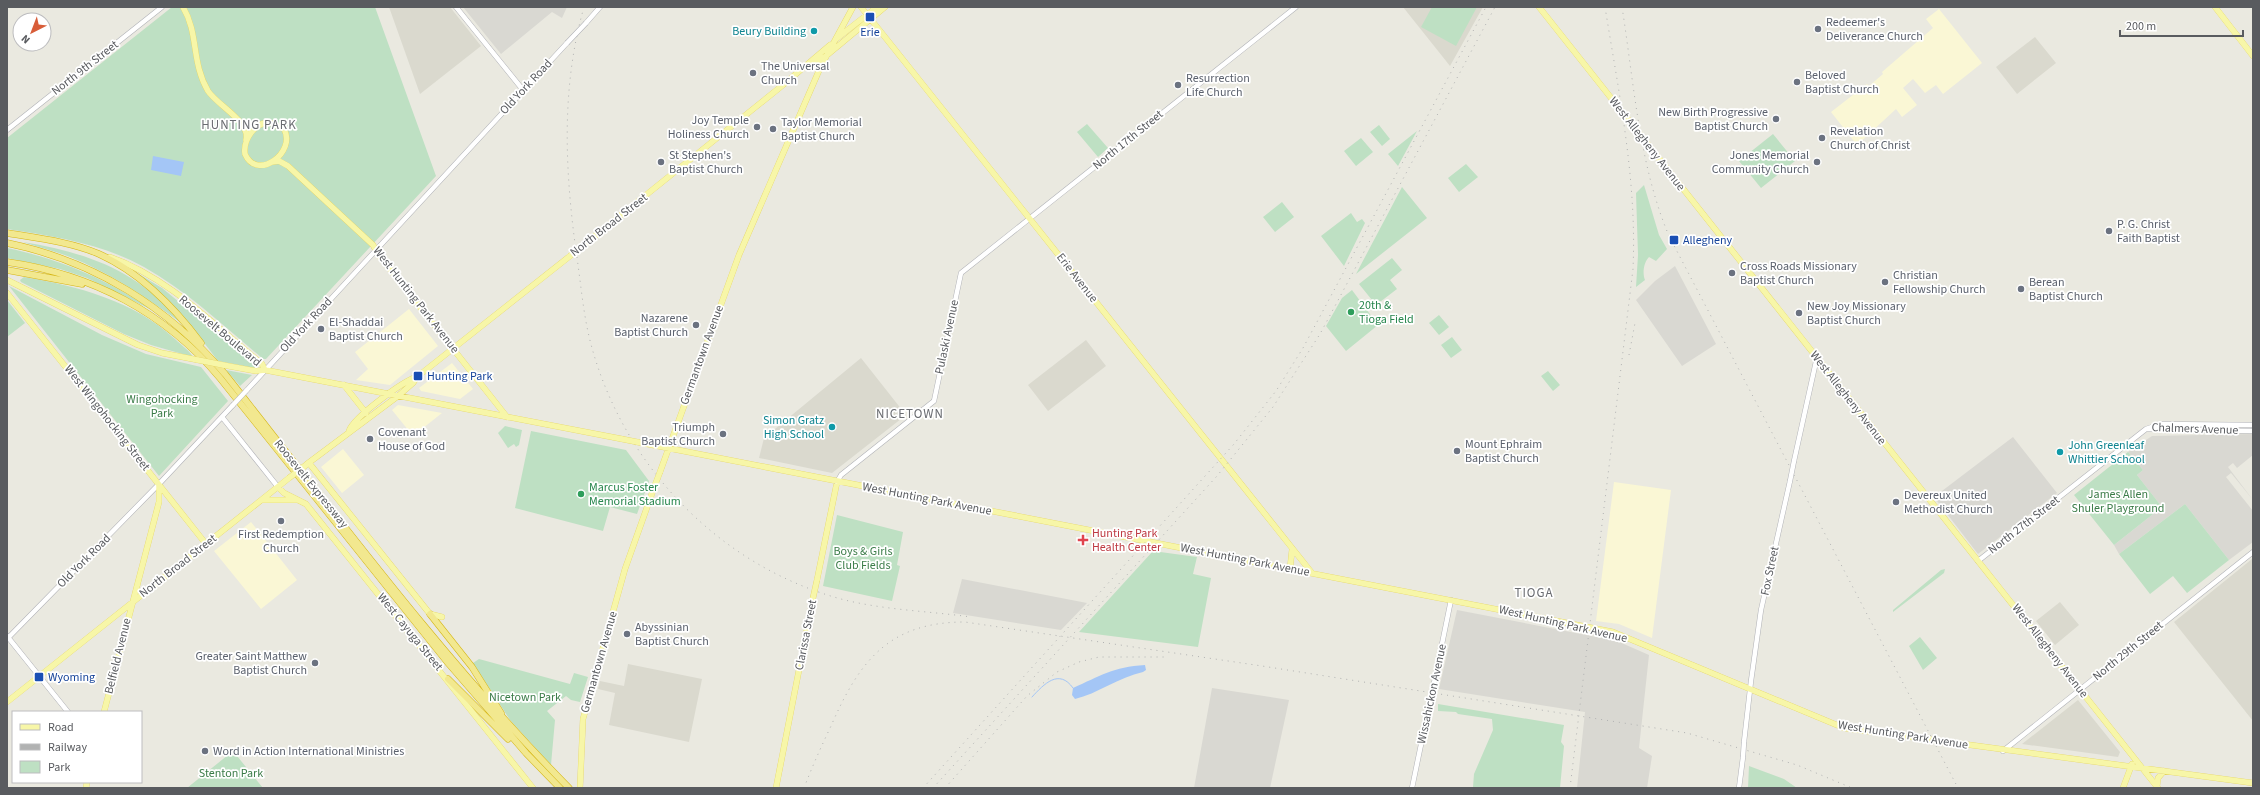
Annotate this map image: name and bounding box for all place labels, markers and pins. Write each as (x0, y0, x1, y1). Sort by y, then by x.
marker: Erie (864, 11, 876, 23)
place label: Redeemer's Deliverance Church (1826, 14, 1923, 45)
place label: Beury Building (732, 23, 806, 40)
place label: Erie (860, 24, 880, 41)
marker: Redeemer's Deliverance Church (1813, 24, 1823, 34)
marker: Beury Building (809, 26, 819, 36)
place label: The Universal Church (761, 58, 829, 89)
place label: Beloved Baptist Church (1805, 67, 1879, 98)
marker: The Universal Church (748, 68, 758, 78)
place label: Resurrection Life Church (1186, 70, 1250, 101)
marker: Beloved Baptist Church (1792, 77, 1802, 87)
marker: Resurrection Life Church (1173, 80, 1183, 90)
place label: New Birth Progressive Baptist Church (1658, 104, 1768, 135)
place label: Joy Temple Holiness Church (668, 112, 749, 143)
place label: Taylor Memorial Baptist Church (781, 114, 862, 145)
marker: New Birth Progressive Baptist Church (1771, 114, 1781, 124)
marker: Joy Temple Holiness Church (752, 122, 762, 132)
place label: Revelation Church of Christ (1830, 123, 1910, 154)
marker: Taylor Memorial Baptist Church (768, 124, 778, 134)
marker: Revelation Church of Christ (1817, 133, 1827, 143)
place label: St Stephen's Baptist Church (669, 147, 743, 178)
place label: Jones Memorial Community Church (1712, 147, 1809, 178)
marker: St Stephen's Baptist Church (656, 157, 666, 167)
marker: Jones Memorial Community Church (1812, 157, 1822, 167)
place label: P. G. Christ Faith Baptist (2117, 216, 2180, 247)
marker: P. G. Christ Faith Baptist (2104, 226, 2114, 236)
place label: Allegheny (1683, 232, 1733, 249)
marker: Allegheny (1668, 234, 1680, 246)
place label: Cross Roads Missionary Baptist Church (1740, 258, 1857, 289)
place label: Christian Fellowship Church (1893, 267, 1985, 298)
marker: Cross Roads Missionary Baptist Church (1727, 268, 1737, 278)
place label: Berean Baptist Church (2029, 274, 2103, 305)
marker: Christian Fellowship Church (1880, 277, 1890, 287)
marker: Berean Baptist Church (2016, 284, 2026, 294)
place label: 20th & Tioga Field (1359, 297, 1414, 328)
place label: New Joy Missionary Baptist Church (1807, 298, 1906, 329)
marker: 20th & Tioga Field (1346, 307, 1356, 317)
marker: New Joy Missionary Baptist Church (1794, 308, 1804, 318)
place label: Nazarene Baptist Church (614, 310, 688, 341)
place label: El-Shaddai Baptist Church (329, 314, 403, 345)
marker: Nazarene Baptist Church (691, 320, 701, 330)
marker: El-Shaddai Baptist Church (316, 324, 326, 334)
place label: Hunting Park (427, 368, 492, 385)
marker: Hunting Park (412, 370, 424, 382)
place label: Simon Gratz High School (763, 412, 824, 443)
place label: Triumph Baptist Church (641, 419, 715, 450)
marker: Simon Gratz High School (827, 422, 837, 432)
place label: Covenant House of God (378, 424, 445, 455)
marker: Triumph Baptist Church (718, 429, 728, 439)
marker: Covenant House of God (365, 434, 375, 444)
place label: Mount Ephraim Baptist Church (1465, 436, 1542, 467)
place label: John Greenleaf Whittier School (2068, 437, 2145, 468)
marker: Mount Ephraim Baptist Church (1452, 446, 1462, 456)
marker: John Greenleaf Whittier School (2055, 447, 2065, 457)
place label: Marcus Foster Memorial Stadium (589, 479, 681, 510)
place label: Devereux United Methodist Church (1904, 487, 1992, 518)
marker: Marcus Foster Memorial Stadium (576, 489, 586, 499)
marker: Devereux United Methodist Church (1891, 497, 1901, 507)
marker: First Redemption Church (276, 516, 286, 526)
place label: Hunting Park Health Center (1092, 525, 1162, 556)
place label: First Redemption Church (238, 526, 324, 557)
marker: Hunting Park Health Center (1077, 534, 1089, 546)
place label: Abyssinian Baptist Church (635, 619, 709, 650)
marker: Abyssinian Baptist Church (622, 629, 632, 639)
place label: Greater Saint Matthew Baptist Church (195, 648, 307, 679)
marker: Greater Saint Matthew Baptist Church (310, 658, 320, 668)
place label: Wyoming (48, 669, 95, 686)
marker: Wyoming (33, 671, 45, 683)
place label: Word in Action International Ministries (213, 743, 404, 760)
marker: Word in Action International Ministries (200, 746, 210, 756)

